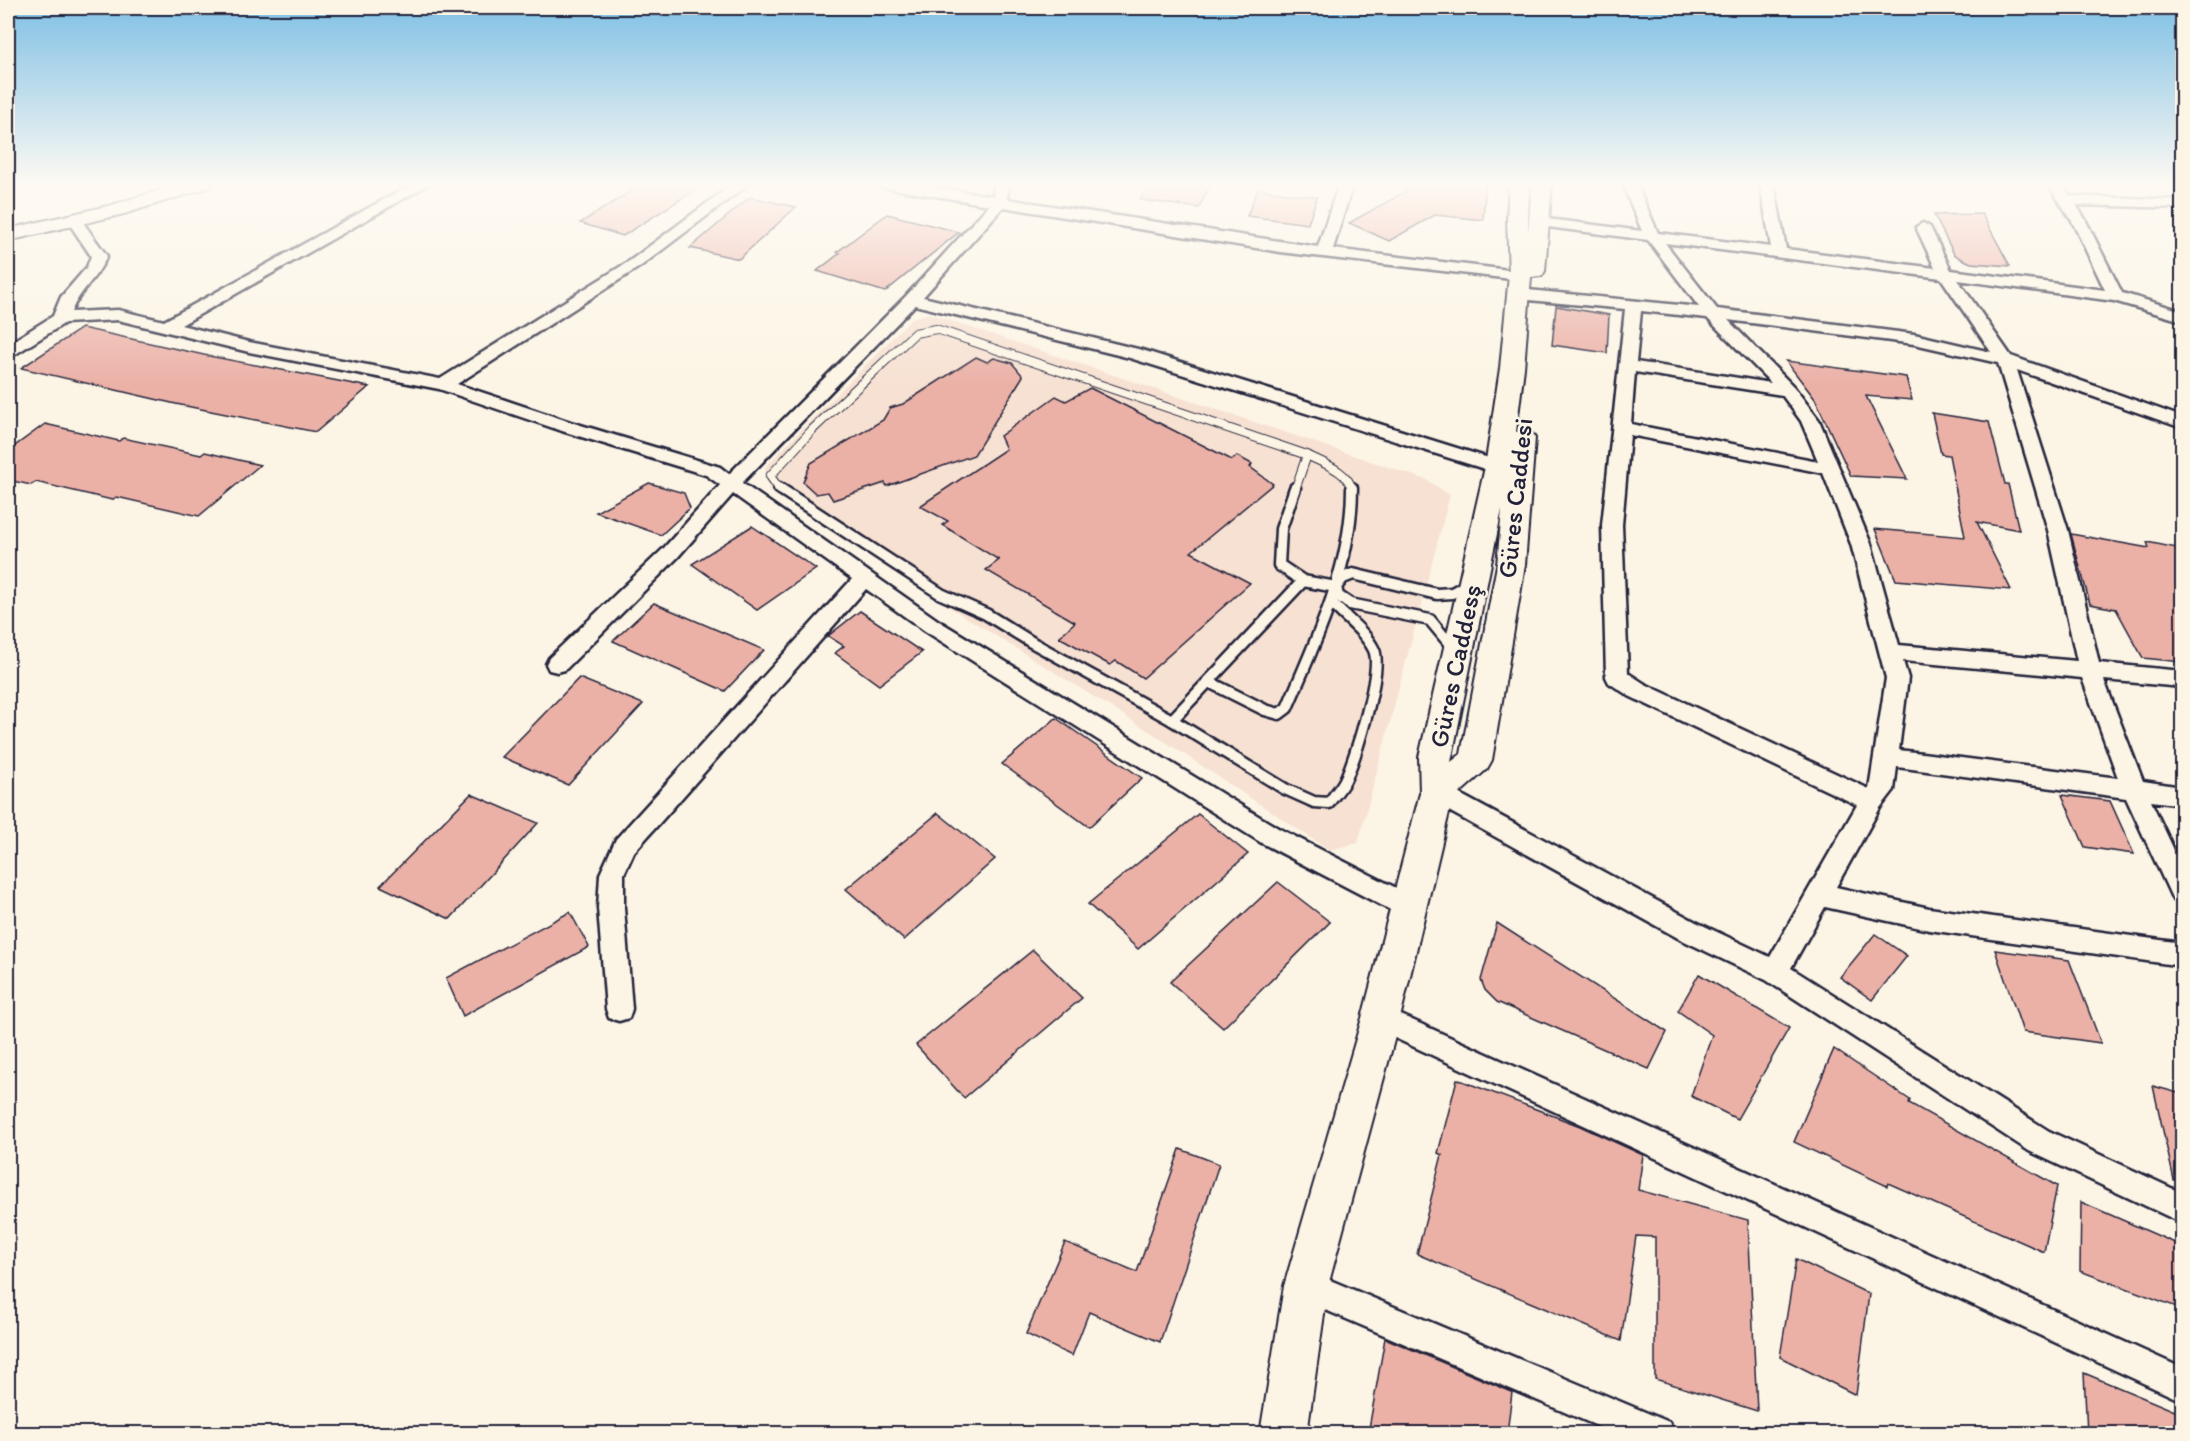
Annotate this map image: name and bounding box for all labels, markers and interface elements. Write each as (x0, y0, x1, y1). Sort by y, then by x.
street label: Güres Caddesi (1491, 416, 1539, 580)
street label: Güres Caddesş (1422, 581, 1488, 751)

